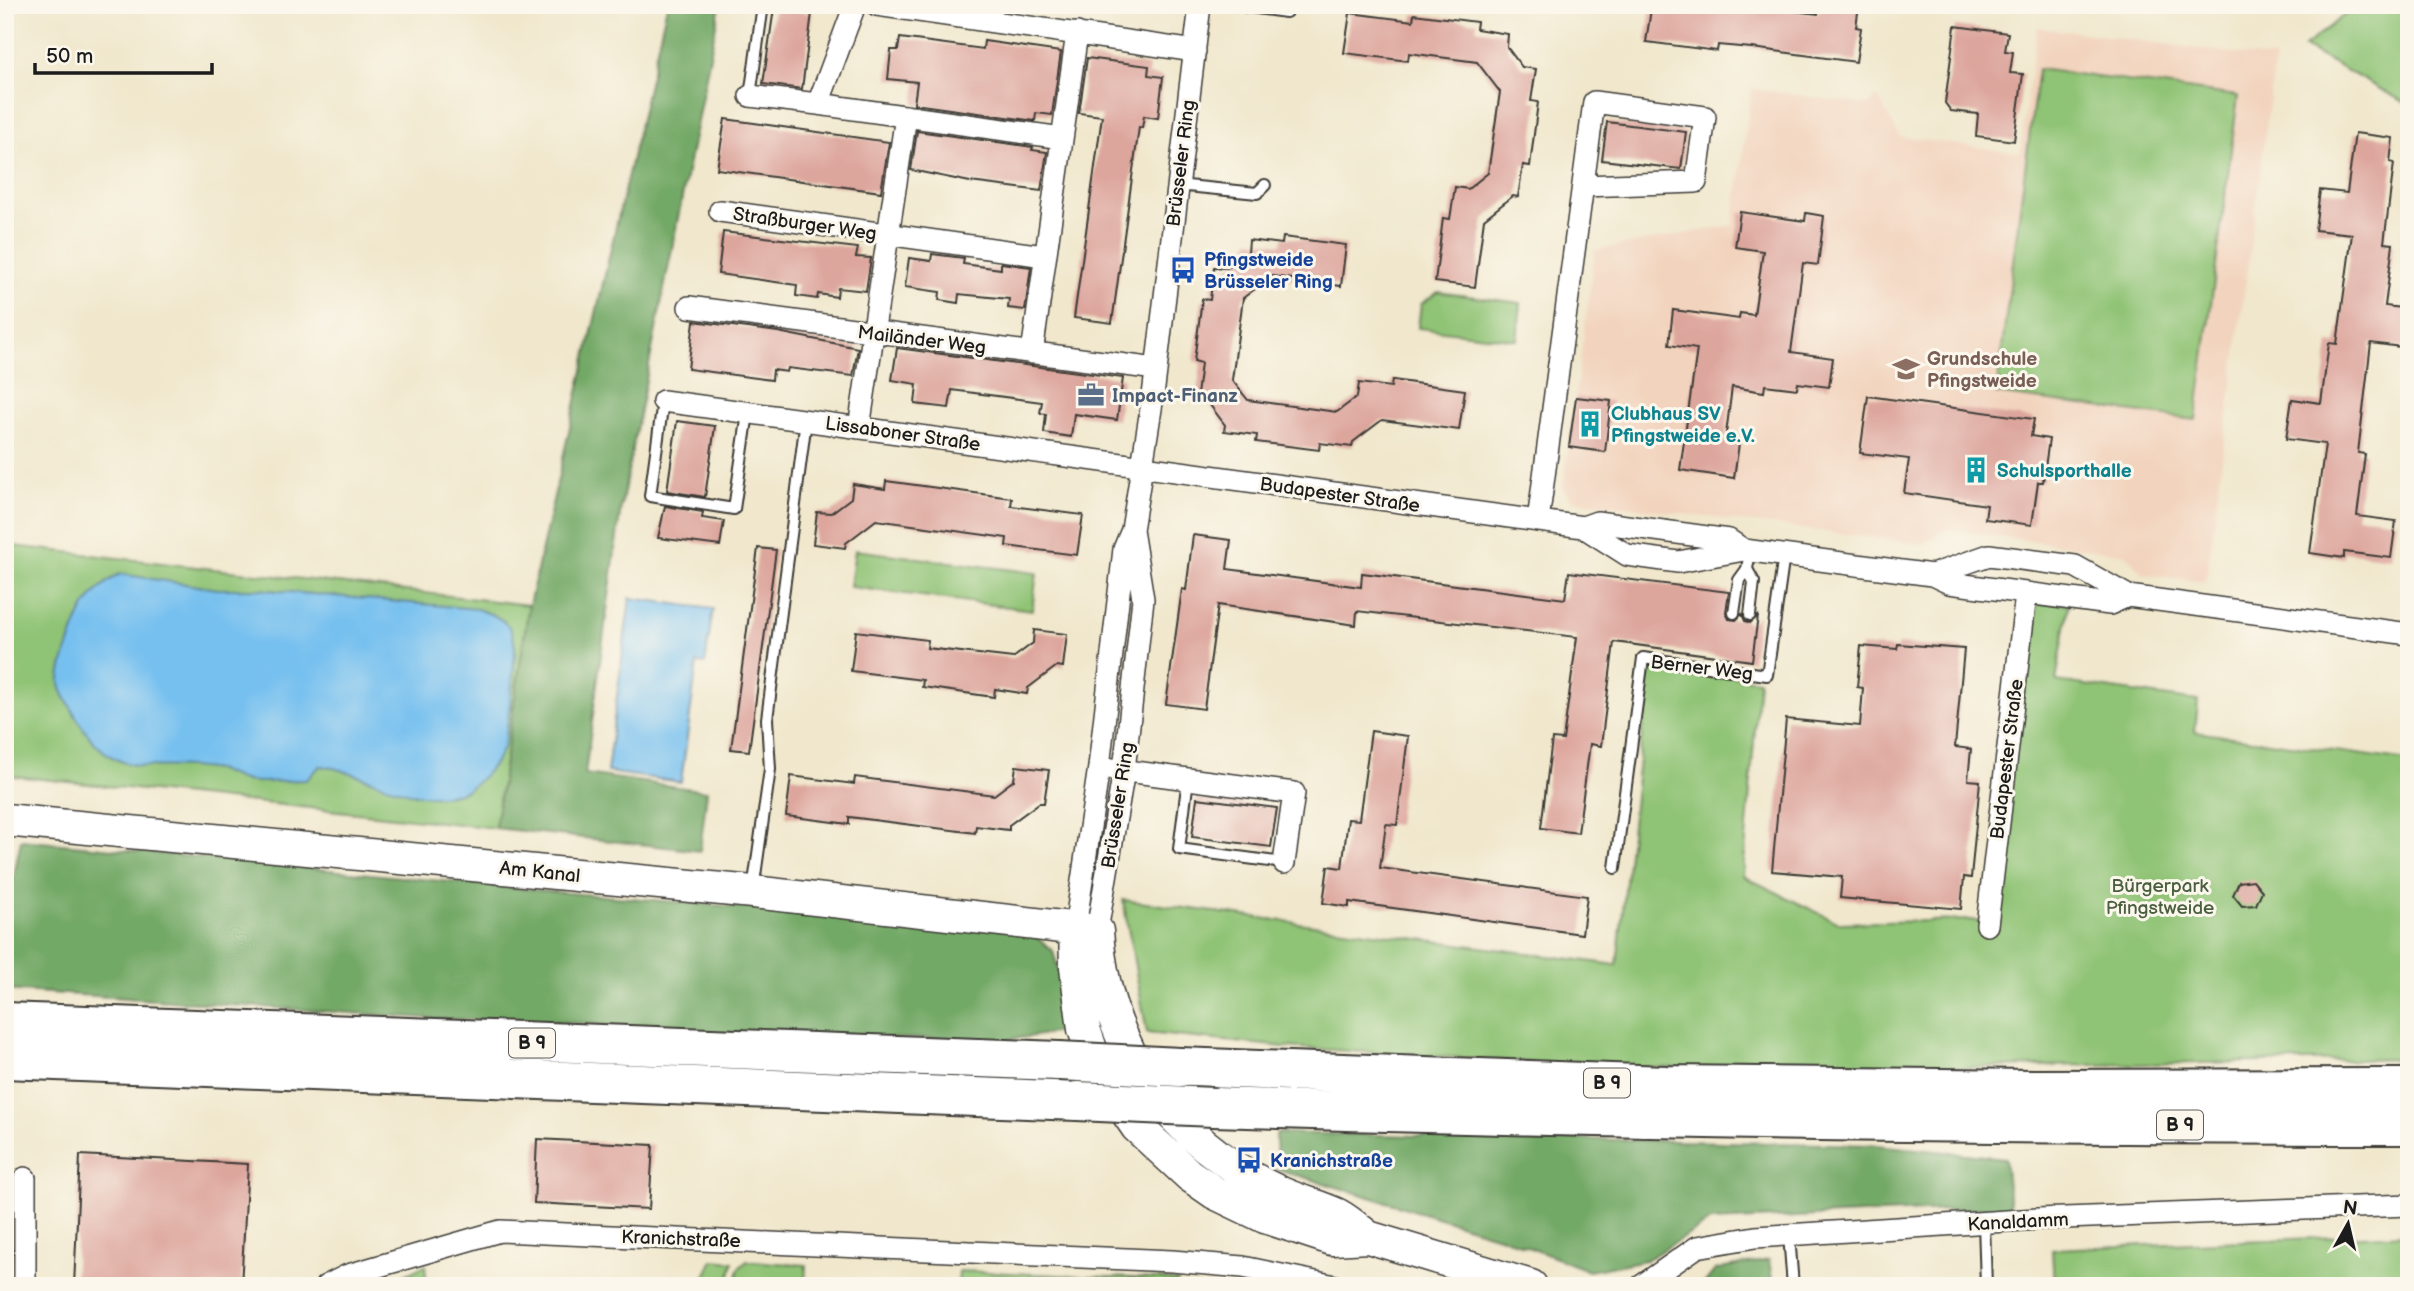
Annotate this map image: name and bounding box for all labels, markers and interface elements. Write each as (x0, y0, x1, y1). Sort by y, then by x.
scale bar (35, 32, 212, 76)
text: 50 m (46, 44, 93, 69)
street label: Brüsseler Ring (1162, 98, 1201, 228)
street label: Straßburger Weg (732, 203, 878, 246)
place label: Pfingstweide Brüsseler Ring (1204, 249, 1333, 294)
bus stop icon: Pfingstweide Brüsseler Ring (1168, 255, 1198, 285)
street label: Mailänder Weg (856, 321, 987, 360)
place label: Grundschule Pfingstweide (1927, 348, 2037, 393)
school or university icon: Grundschule Pfingstweide (1891, 354, 1921, 384)
office icon: Impact-Finanz (1076, 380, 1106, 410)
place label: Impact-Finanz (1112, 385, 1239, 408)
place label: Clubhaus SV Pfingstweide e.V. (1611, 403, 1755, 448)
building icon: Clubhaus SV Pfingstweide e.V. (1575, 409, 1605, 439)
street label: Lissaboner Straße (824, 412, 982, 457)
building icon: Schulsporthalle (1961, 455, 1991, 485)
place label: Schulsporthalle (1997, 460, 2132, 483)
street label: Budapester Straße (1258, 473, 1421, 518)
street label: Berner Weg (1649, 651, 1754, 686)
street label: Budapester Straße (1986, 678, 2029, 841)
street label: Brüsseler Ring (1097, 740, 1140, 870)
street label: Am Kanal (498, 857, 581, 888)
park label: Bürgerpark Pfingstweide (2106, 875, 2214, 920)
road number: B 9 (509, 1028, 555, 1058)
road number: B 9 (1584, 1068, 1630, 1098)
road number: B 9 (2157, 1110, 2203, 1140)
bus stop icon: Kranichstraße (1234, 1145, 1264, 1175)
place label: Kranichstraße (1270, 1150, 1393, 1173)
north arrow (2312, 1190, 2382, 1260)
text: N (2341, 1196, 2359, 1221)
street label: Kanaldamm (1967, 1208, 2069, 1237)
street label: Kranichstraße (621, 1226, 741, 1253)

